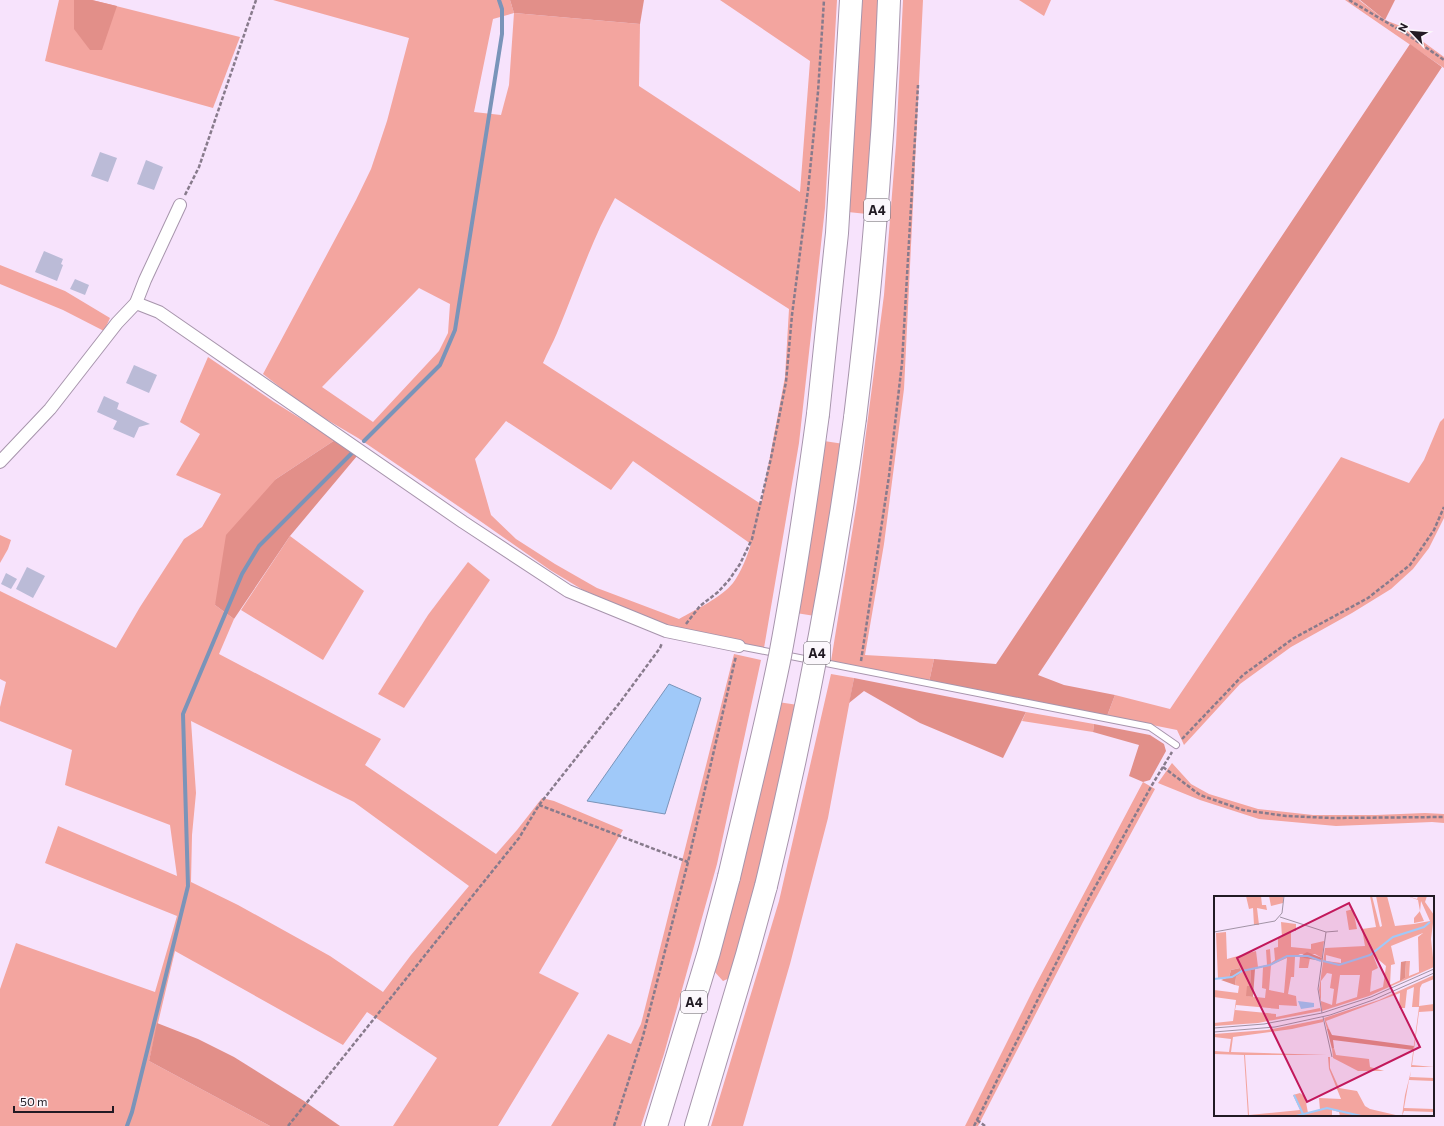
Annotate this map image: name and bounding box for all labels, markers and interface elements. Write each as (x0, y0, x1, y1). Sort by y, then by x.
north arrow (1392, 12, 1432, 52)
text: N (1395, 21, 1410, 34)
road number: A4 (864, 199, 890, 221)
road number: A4 (804, 642, 830, 664)
inset map (1214, 896, 1434, 1116)
road number: A4 (681, 991, 707, 1013)
scale bar (14, 1088, 113, 1114)
text: 50 m (20, 1094, 48, 1108)

